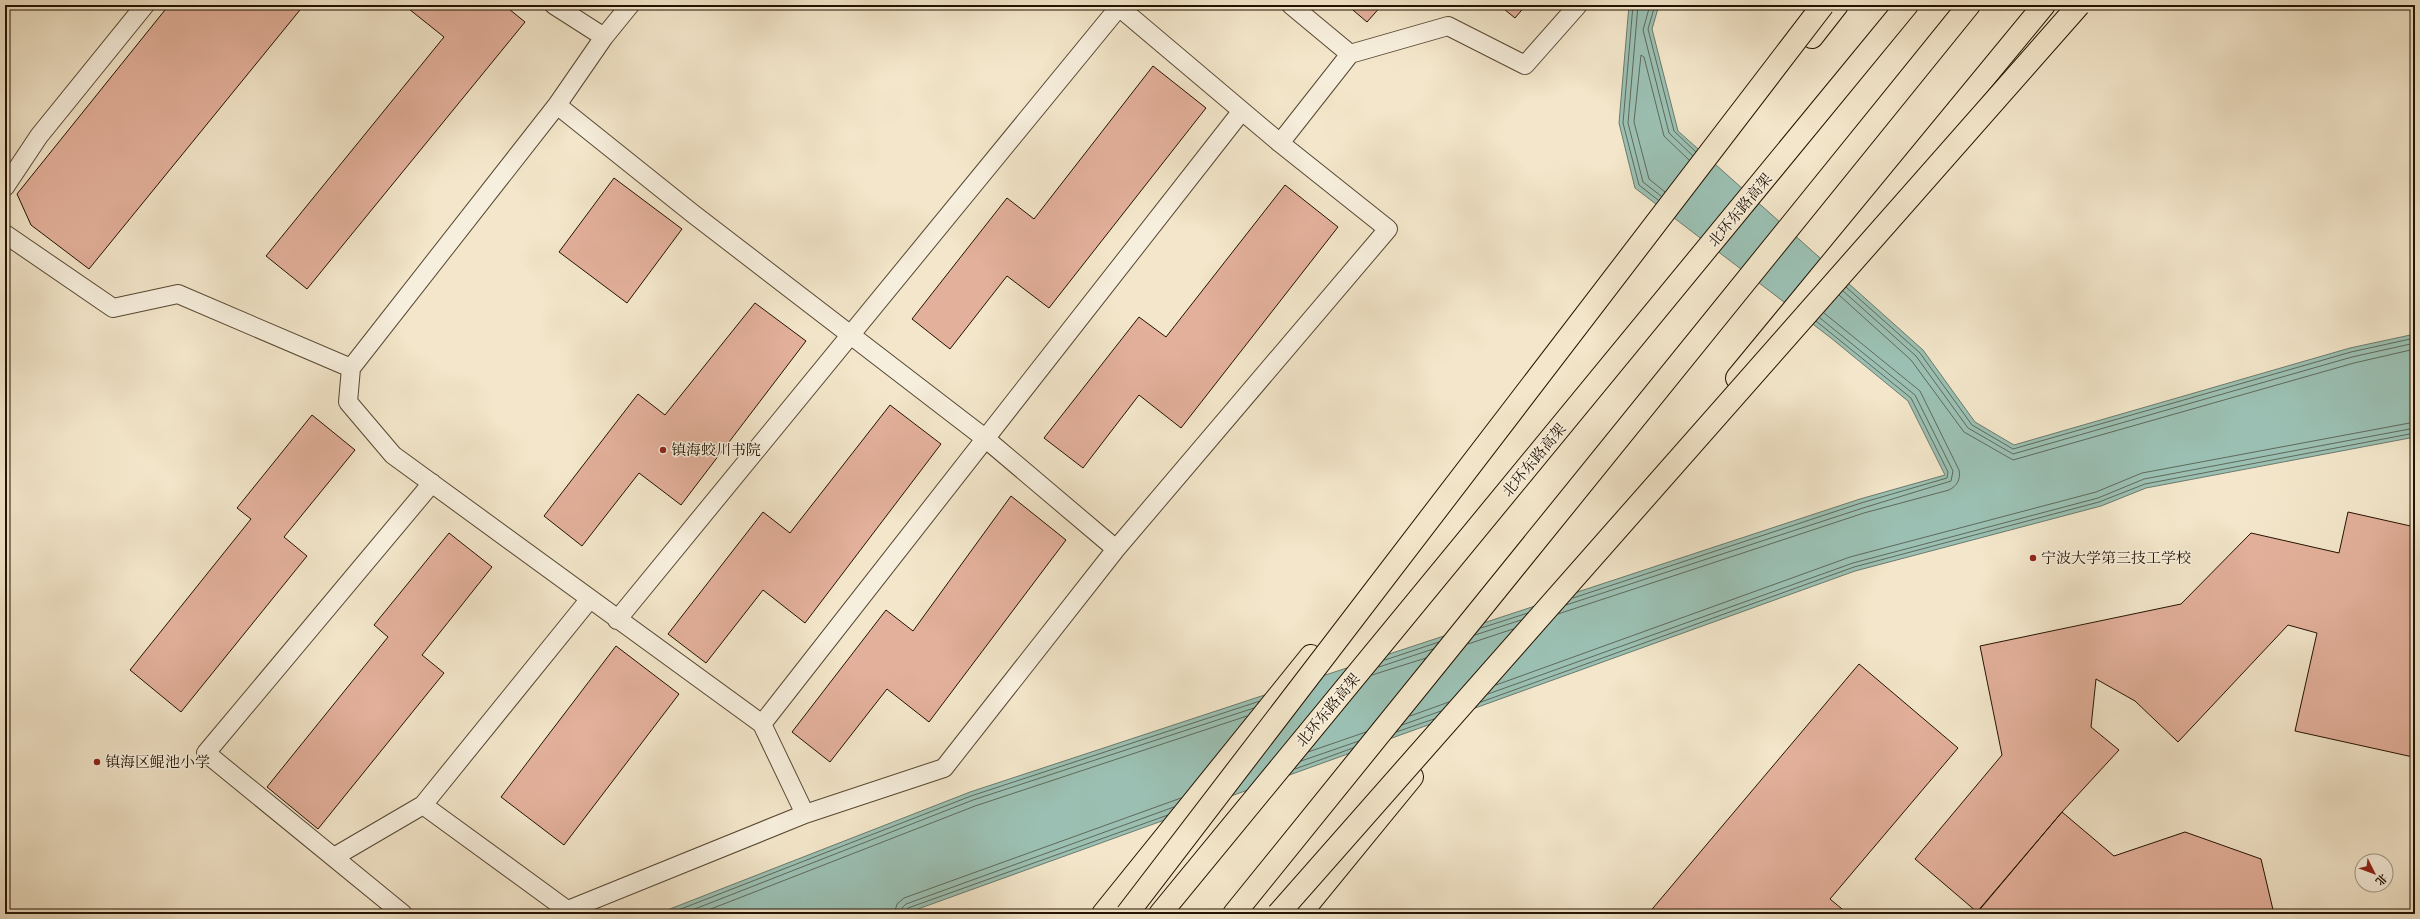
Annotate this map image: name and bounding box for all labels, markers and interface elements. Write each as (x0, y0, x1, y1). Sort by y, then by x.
street label: 北环东路高架 (1704, 170, 1778, 252)
street label: 北环东路高架 (1498, 420, 1572, 502)
place label: 镇海蛟川书院 (671, 441, 761, 462)
marker: 镇海蛟川书院 (658, 445, 668, 455)
place label: 宁波大学第三技工学校 (2041, 549, 2191, 570)
marker: 宁波大学第三技工学校 (2028, 553, 2038, 563)
street label: 北环东路高架 (1292, 670, 1366, 752)
place label: 镇海区鲲池小学 (105, 753, 210, 774)
marker: 镇海区鲲池小学 (92, 757, 102, 767)
north arrow (2354, 853, 2394, 893)
text: 北 (2371, 870, 2390, 888)

